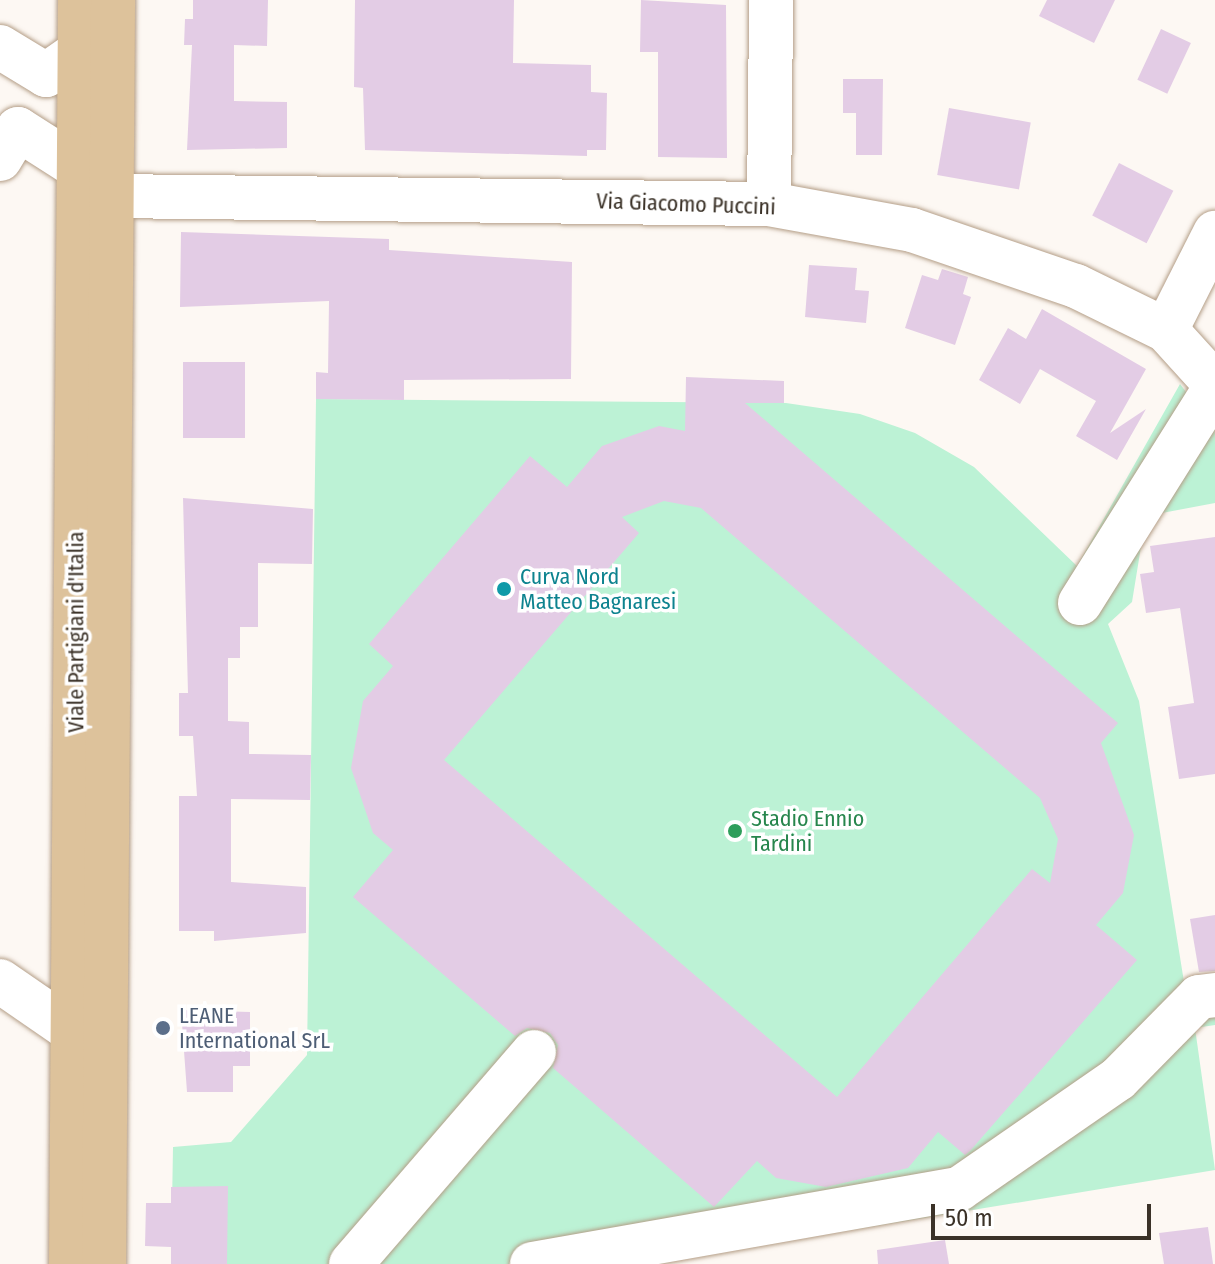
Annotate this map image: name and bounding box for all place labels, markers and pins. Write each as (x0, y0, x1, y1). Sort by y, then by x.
place label: Curva Nord Matteo Bagnaresi (520, 563, 676, 614)
marker: Curva Nord Matteo Bagnaresi (495, 580, 513, 598)
place label: Stadio Ennio Tardini (751, 805, 864, 856)
marker: Stadio Ennio Tardini (726, 822, 744, 840)
place label: LEANE International SrL (179, 1002, 330, 1054)
marker: LEANE International SrL (154, 1019, 172, 1037)

